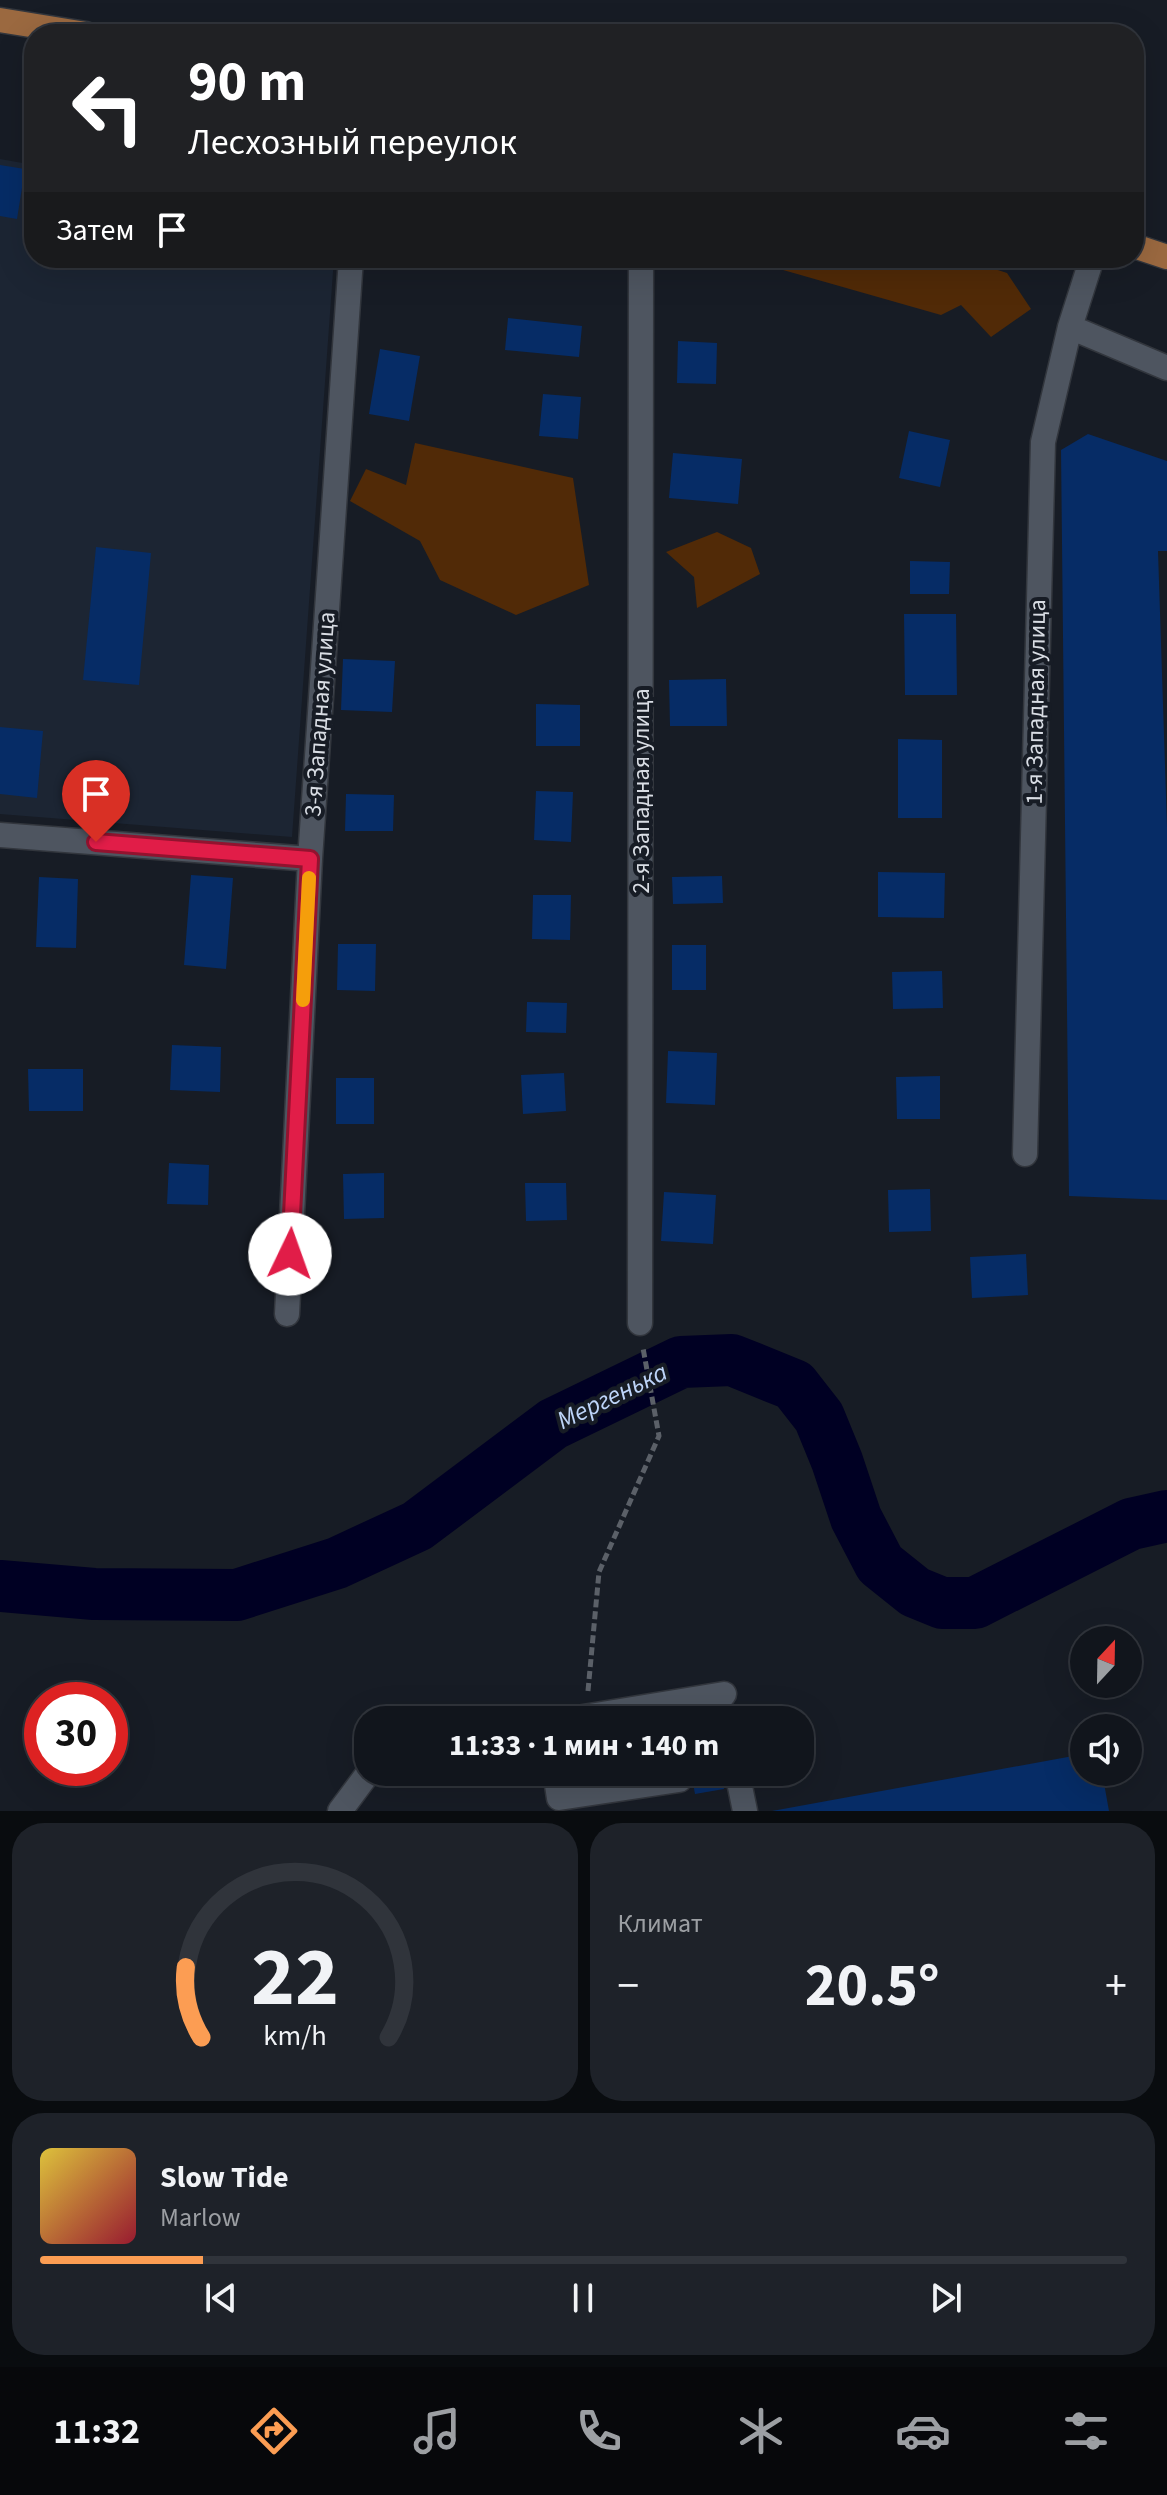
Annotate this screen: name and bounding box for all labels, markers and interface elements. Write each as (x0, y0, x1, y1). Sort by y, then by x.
text: 90 m (188, 43, 306, 122)
icon: left (56, 56, 160, 160)
text: Лесхозный переулок (188, 117, 517, 168)
icon: arrive (150, 208, 194, 252)
text: Затем (56, 209, 134, 252)
street label: 1-я Западная улица (1017, 599, 1055, 805)
street label: 3-я Западная улица (295, 610, 345, 818)
street label: 2-я Западная улица (624, 688, 659, 894)
pin (62, 760, 130, 842)
icon: arrive (74, 772, 118, 816)
position arrow (248, 1212, 332, 1296)
water label: Мергенька (550, 1353, 674, 1439)
north arrow (1070, 1626, 1142, 1698)
map controls (1070, 1626, 1142, 1786)
speed limit sign: 30 (24, 1682, 128, 1786)
button: sound (1070, 1714, 1142, 1786)
text: 11:33 · 1 мин · 140 m (449, 1724, 719, 1767)
text: Климат (618, 1905, 703, 1942)
text: 22 (251, 1919, 339, 2037)
text: 20.5° (805, 1944, 940, 2029)
text: − (618, 1955, 639, 2018)
text: + (1105, 1955, 1127, 2018)
text: km/h (263, 2016, 326, 2056)
text: Slow Tide (160, 2156, 289, 2199)
text: Marlow (160, 2199, 240, 2236)
icon: previous (199, 2276, 243, 2320)
icon: pause (561, 2276, 605, 2320)
icon: next (924, 2276, 968, 2320)
icon: directions (246, 2403, 302, 2459)
icon: music (409, 2403, 465, 2459)
icon: phone (571, 2403, 627, 2459)
icon: climate (733, 2403, 789, 2459)
icon: car (895, 2403, 951, 2459)
icon: filters (1058, 2403, 1114, 2459)
text: 11:32 (53, 2406, 140, 2457)

